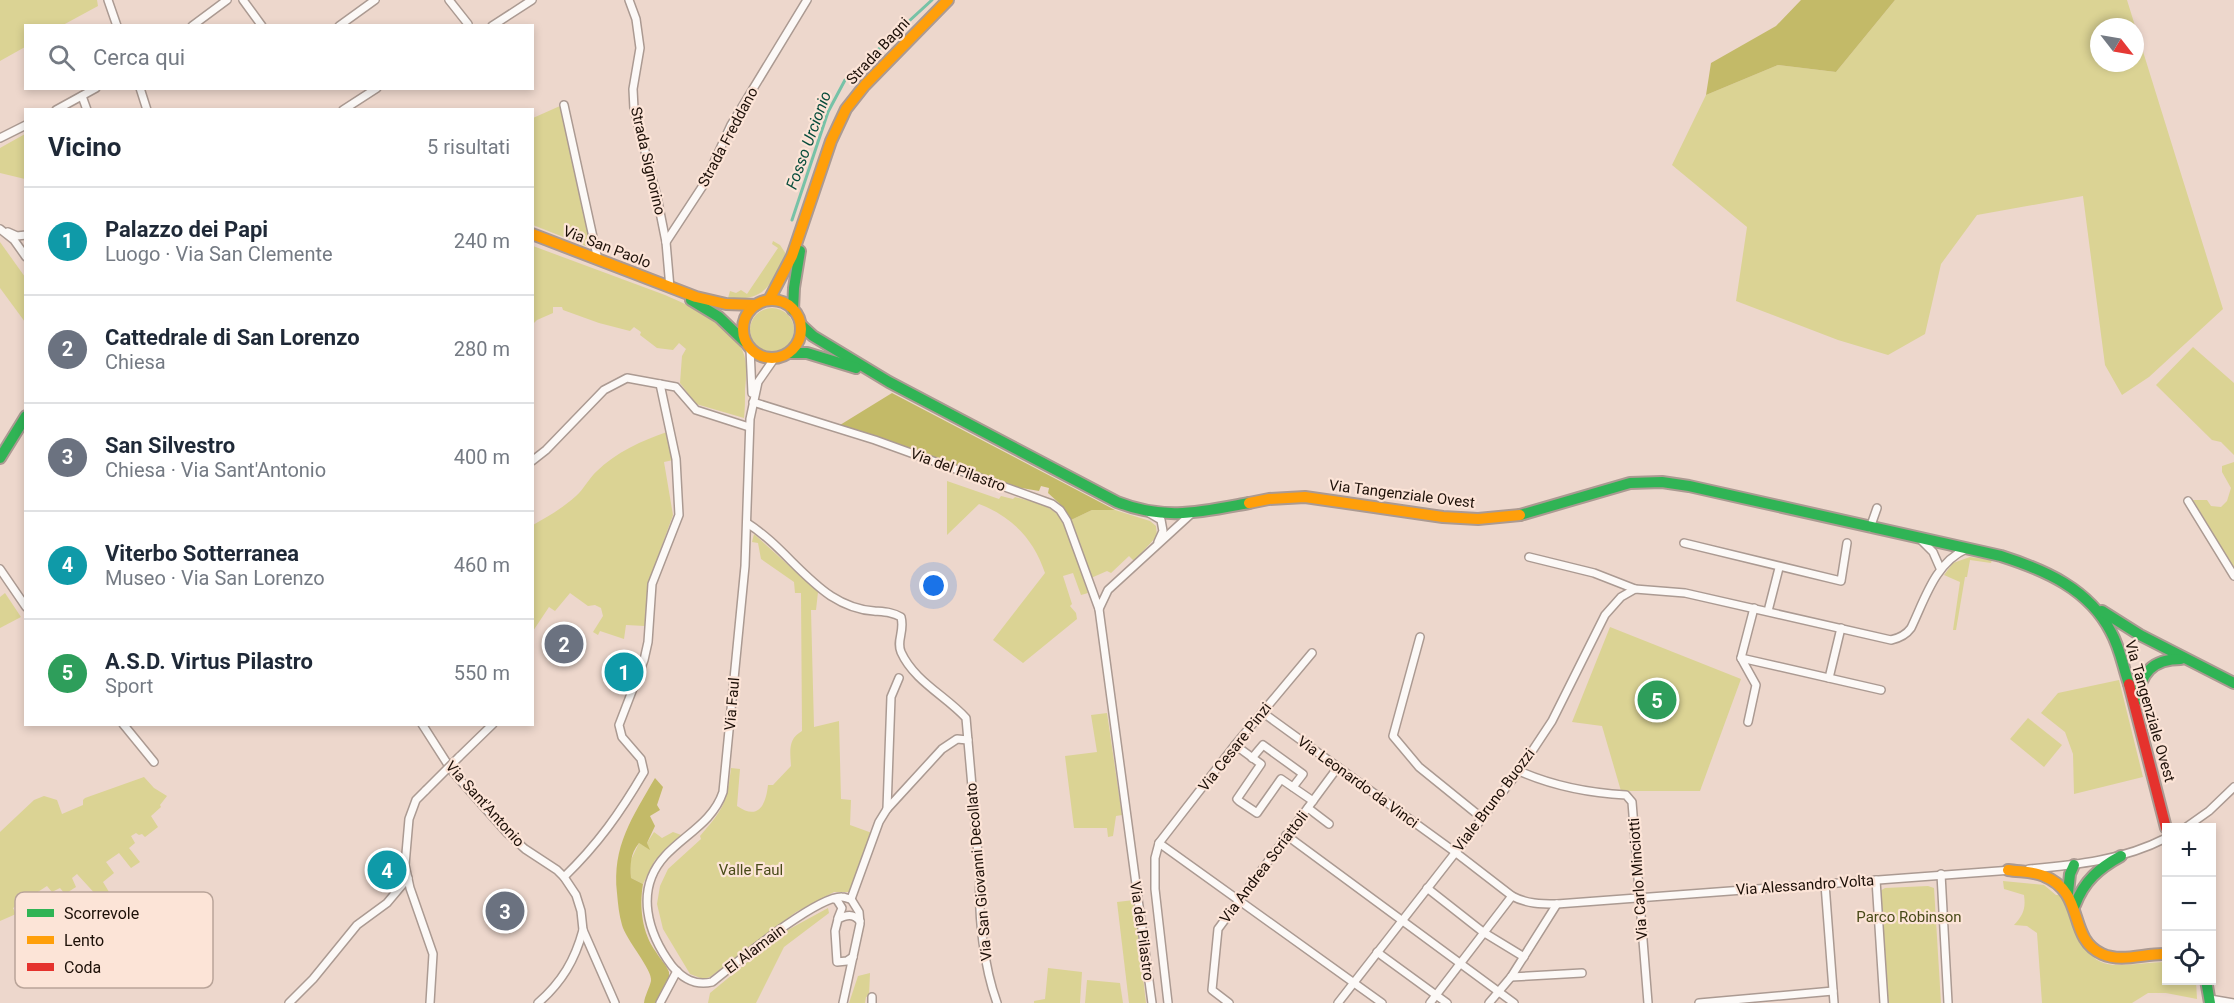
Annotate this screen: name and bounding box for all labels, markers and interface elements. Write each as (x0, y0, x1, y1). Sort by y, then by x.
street label: Strada Bagni (842, 14, 914, 88)
north arrow (2090, 18, 2144, 72)
search box (24, 24, 534, 90)
icon: search (45, 41, 78, 74)
text: Cerca qui (93, 45, 185, 70)
street label: Strada Freddano (694, 84, 762, 190)
water label: Fosso Urcionio (782, 88, 835, 192)
street label: Strada Signorino (627, 105, 669, 217)
text: Vicino (48, 132, 122, 162)
text: 5 risultati (427, 135, 510, 159)
text: Palazzo dei Papi (105, 217, 268, 242)
street label: Via San Paolo (561, 222, 653, 272)
text: 1 (62, 229, 73, 253)
text: 240 m (454, 229, 510, 253)
text: Luogo · Via San Clemente (105, 242, 333, 266)
text: Cattedrale di San Lorenzo (105, 325, 360, 350)
text: 2 (62, 337, 73, 361)
text: 280 m (454, 337, 510, 361)
text: Chiesa (105, 350, 166, 374)
text: San Silvestro (105, 433, 235, 458)
street label: Via del Pilastro (908, 444, 1008, 496)
text: 3 (62, 445, 73, 469)
text: 400 m (454, 445, 510, 469)
text: Chiesa · Via Sant'Antonio (105, 458, 326, 482)
street label: Via Tangenziale Ovest (1328, 476, 1476, 512)
text: Viterbo Sotterranea (105, 541, 299, 566)
text: 4 (62, 553, 73, 577)
text: 460 m (454, 553, 510, 577)
text: Museo · Via San Lorenzo (105, 566, 325, 590)
your location (919, 571, 948, 600)
pin: 2 (544, 622, 584, 666)
street label: Via Tangenziale Ovest (2121, 638, 2179, 784)
text: A.S.D. Virtus Pilastro (105, 649, 313, 674)
pin: 1 (604, 650, 644, 694)
text: 5 (62, 661, 73, 685)
text: 550 m (454, 661, 510, 685)
text: Sport (105, 674, 153, 698)
street label: Via Faul (721, 677, 743, 731)
pin: 5 (1638, 678, 1676, 722)
street label: Via Cesare Pinzi (1195, 699, 1275, 795)
street label: Via Leonardo da Vinci (1294, 732, 1422, 832)
street label: Viale Bruno Buozzi (1449, 745, 1539, 855)
street label: Via Sant'Antonio (442, 757, 528, 851)
street label: Via San Giovanni Decollato (962, 782, 996, 962)
street label: Via Andrea Scriattoli (1216, 807, 1312, 927)
street label: Via Carlo Minciotti (1625, 817, 1651, 941)
map controls (2162, 823, 2216, 985)
button: + (2162, 823, 2216, 877)
pin: 4 (368, 848, 406, 892)
park label: Valle Faul (719, 861, 783, 879)
street label: Via Alessandro Volta (1735, 871, 1875, 899)
button: − (2162, 877, 2216, 931)
street label: Via del Pilastro (1126, 880, 1158, 982)
pin: 3 (486, 888, 524, 934)
legend (15, 892, 213, 988)
text: Scorrevole (64, 904, 139, 923)
park label: Parco Robinson (1856, 908, 1962, 926)
street label: El Alamain (721, 921, 789, 977)
text: Lento (64, 931, 104, 950)
button: locate (2162, 931, 2216, 985)
text: Coda (64, 958, 101, 977)

